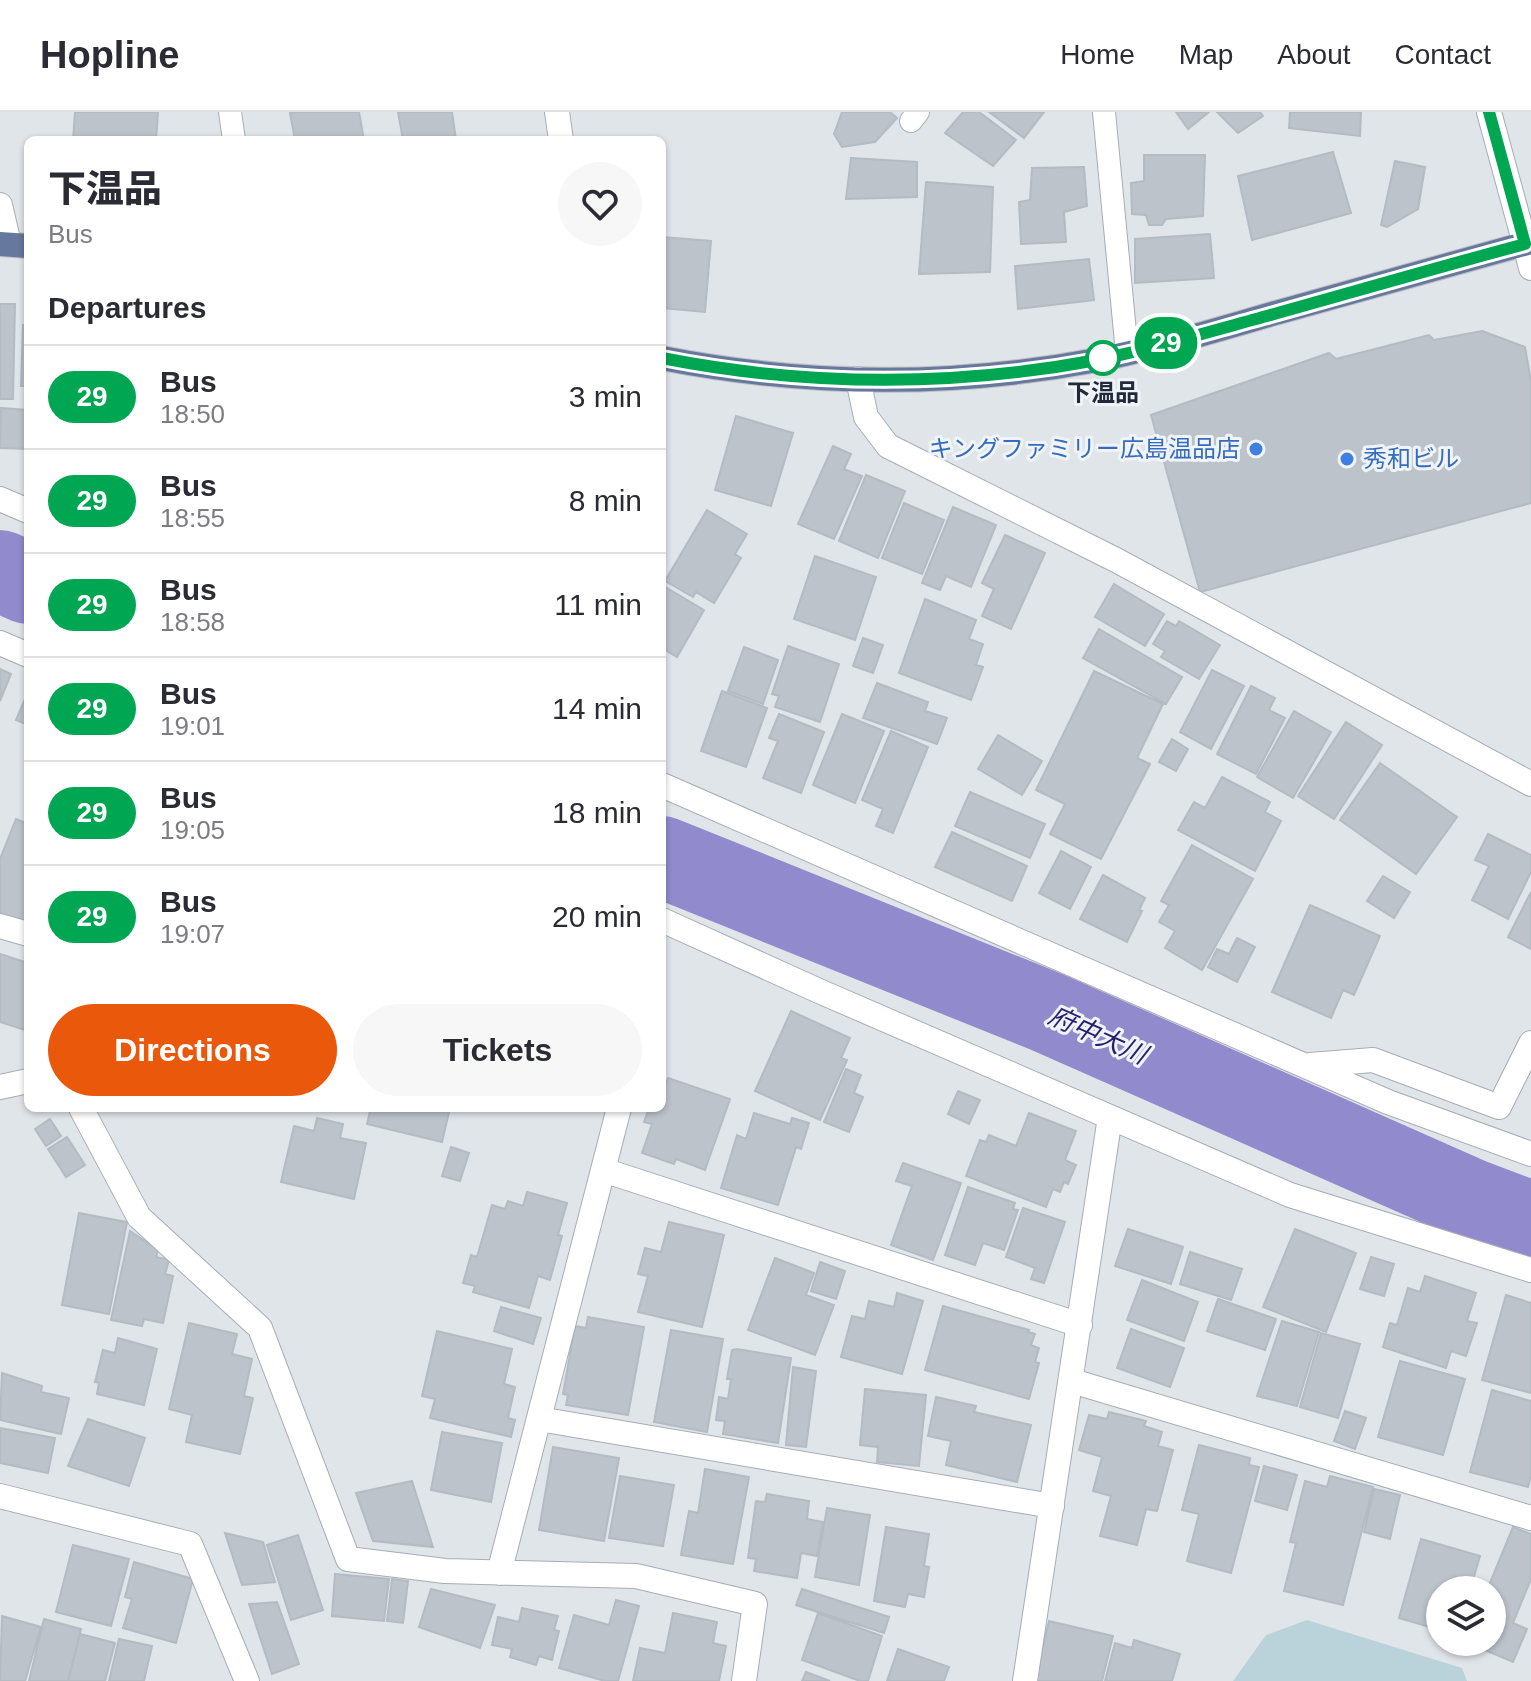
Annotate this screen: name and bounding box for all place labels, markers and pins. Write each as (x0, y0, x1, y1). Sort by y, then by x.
marker: 下温品 (1086, 341, 1120, 375)
place label: 下温品 (1067, 379, 1139, 406)
place label: キングファミリー広島温品店 (929, 435, 1240, 462)
marker: キングファミリー広島温品店 (1247, 440, 1265, 458)
place label: 秀和ビル (1363, 445, 1459, 472)
marker: 秀和ビル (1338, 450, 1356, 468)

